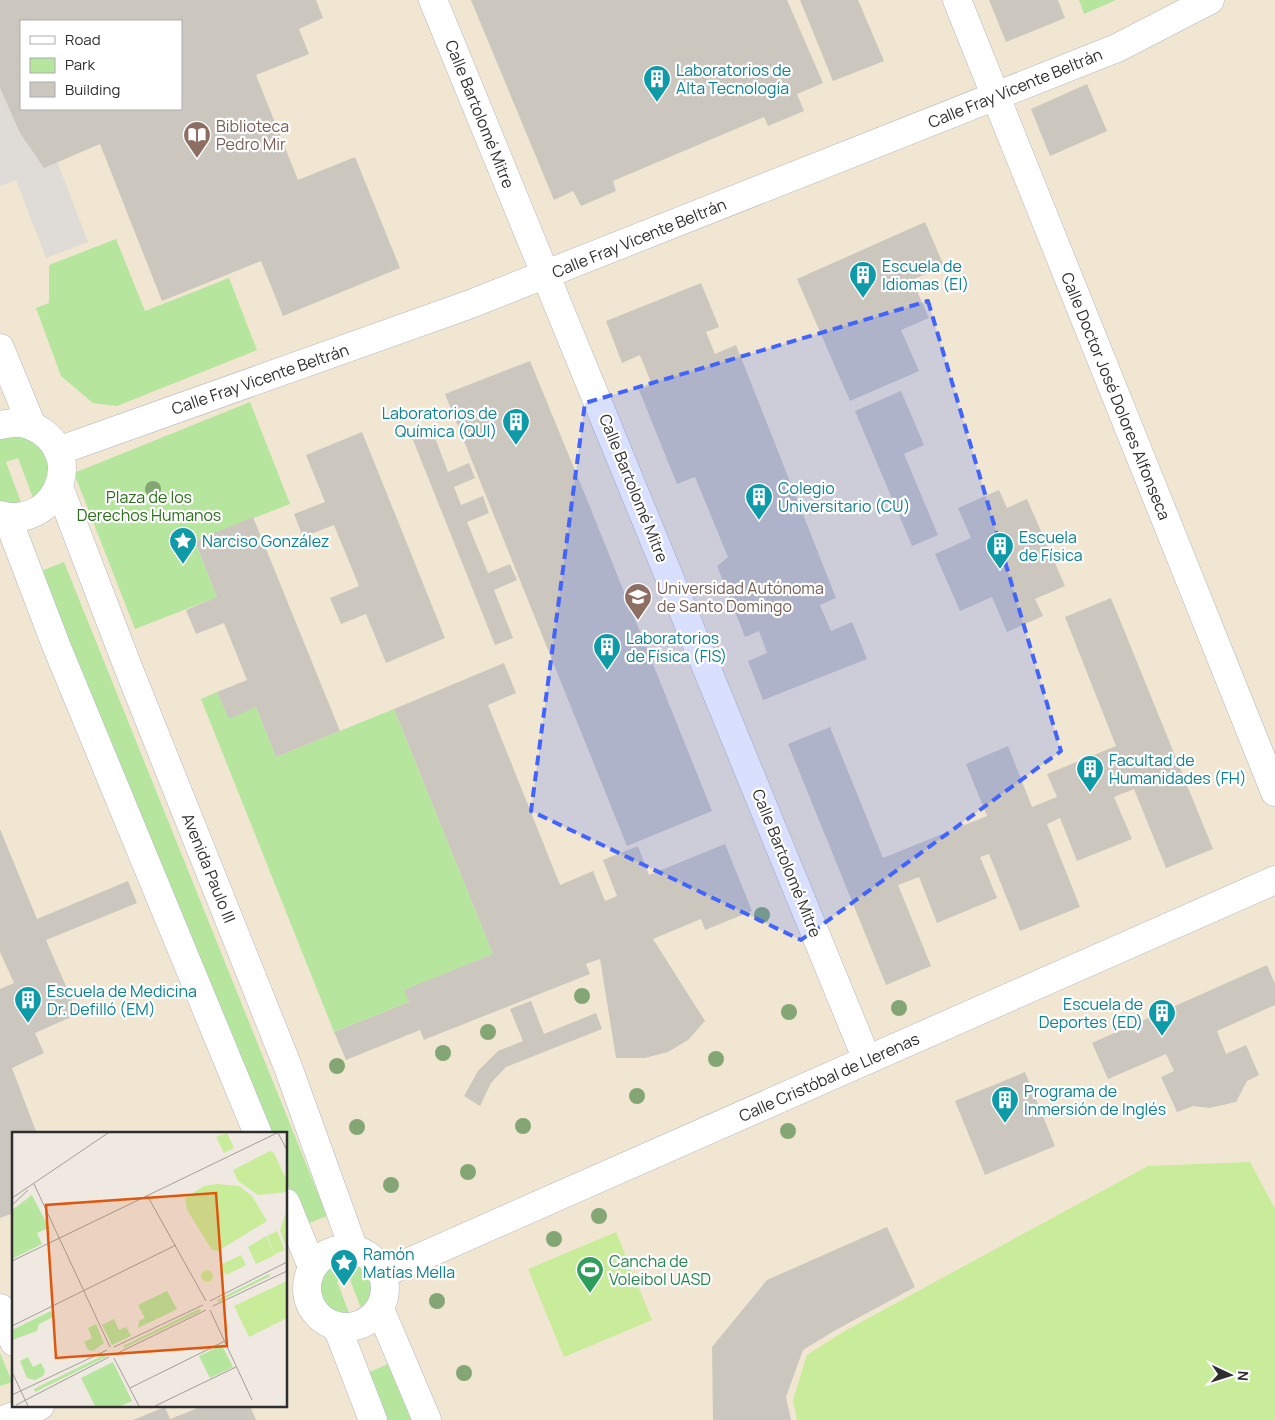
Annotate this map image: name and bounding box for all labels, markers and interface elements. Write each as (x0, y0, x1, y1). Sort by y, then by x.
legend (20, 20, 182, 110)
text: Road (65, 29, 101, 50)
street label: Calle Bartolomé Mitre (440, 37, 520, 191)
street label: Calle Fray Vicente Beltrán (925, 43, 1105, 133)
text: Park (65, 54, 95, 75)
place label: Laboratorios de Alta Tecnología (676, 59, 791, 99)
building icon: Laboratorios de Alta Tecnología (642, 64, 672, 103)
text: Building (65, 79, 120, 100)
place label: Biblioteca Pedro Mir (216, 115, 289, 155)
library icon: Biblioteca Pedro Mir (182, 120, 212, 159)
street label: Calle Fray Vicente Beltrán (549, 193, 729, 283)
place label: Escuela de Idiomas (EI) (882, 255, 969, 295)
building icon: Escuela de Idiomas (EI) (848, 260, 878, 299)
street label: Calle Doctor José Dolores Alfonseca (1056, 269, 1176, 523)
street label: Calle Fray Vicente Beltrán (168, 338, 352, 420)
place label: Laboratorios de Química (QUI) (382, 402, 497, 442)
building icon: Laboratorios de Química (QUI) (501, 407, 531, 446)
street label: Calle Bartolomé Mitre (594, 411, 674, 565)
place label: Colegio Universitario (CU) (778, 477, 910, 517)
building icon: Colegio Universitario (CU) (744, 482, 774, 521)
park label: Plaza de los Derechos Humanos (77, 486, 221, 526)
place icon: Narciso González (168, 526, 198, 565)
place label: Escuela de Física (1019, 526, 1083, 566)
place label: Narciso González (202, 530, 330, 552)
building icon: Escuela de Física (985, 531, 1015, 570)
place label: Universidad Autónoma de Santo Domingo (657, 577, 824, 617)
school or university icon: Universidad Autónoma de Santo Domingo (623, 582, 653, 621)
place label: Laboratorios de Física (FIS) (626, 627, 727, 667)
building icon: Laboratorios de Física (FIS) (592, 632, 622, 671)
place label: Facultad de Humanidades (FH) (1109, 749, 1247, 789)
building icon: Facultad de Humanidades (FH) (1075, 754, 1105, 793)
street label: Calle Bartolomé Mitre (747, 786, 827, 940)
street label: Avenida Paulo III (177, 810, 241, 926)
place label: Escuela de Medicina Dr. Defilló (EM) (47, 980, 197, 1020)
building icon: Escuela de Medicina Dr. Defilló (EM) (13, 985, 43, 1024)
place label: Escuela de Deportes (ED) (1039, 993, 1143, 1033)
building icon: Escuela de Deportes (ED) (1147, 998, 1177, 1037)
street label: Calle Cristóbal de Llerenas (735, 1027, 923, 1127)
place label: Programa de Inmersión de Inglés (1024, 1080, 1166, 1120)
building icon: Programa de Inmersión de Inglés (990, 1085, 1020, 1124)
inset map (12, 1132, 288, 1408)
place label: Ramón Matías Mella (363, 1243, 455, 1283)
place icon: Ramón Matías Mella (329, 1248, 359, 1287)
place label: Cancha de Voleibol UASD (609, 1250, 711, 1290)
sports icon: Cancha de Voleibol UASD (575, 1255, 605, 1294)
north arrow (1205, 1350, 1255, 1400)
text: N (1234, 1370, 1253, 1382)

